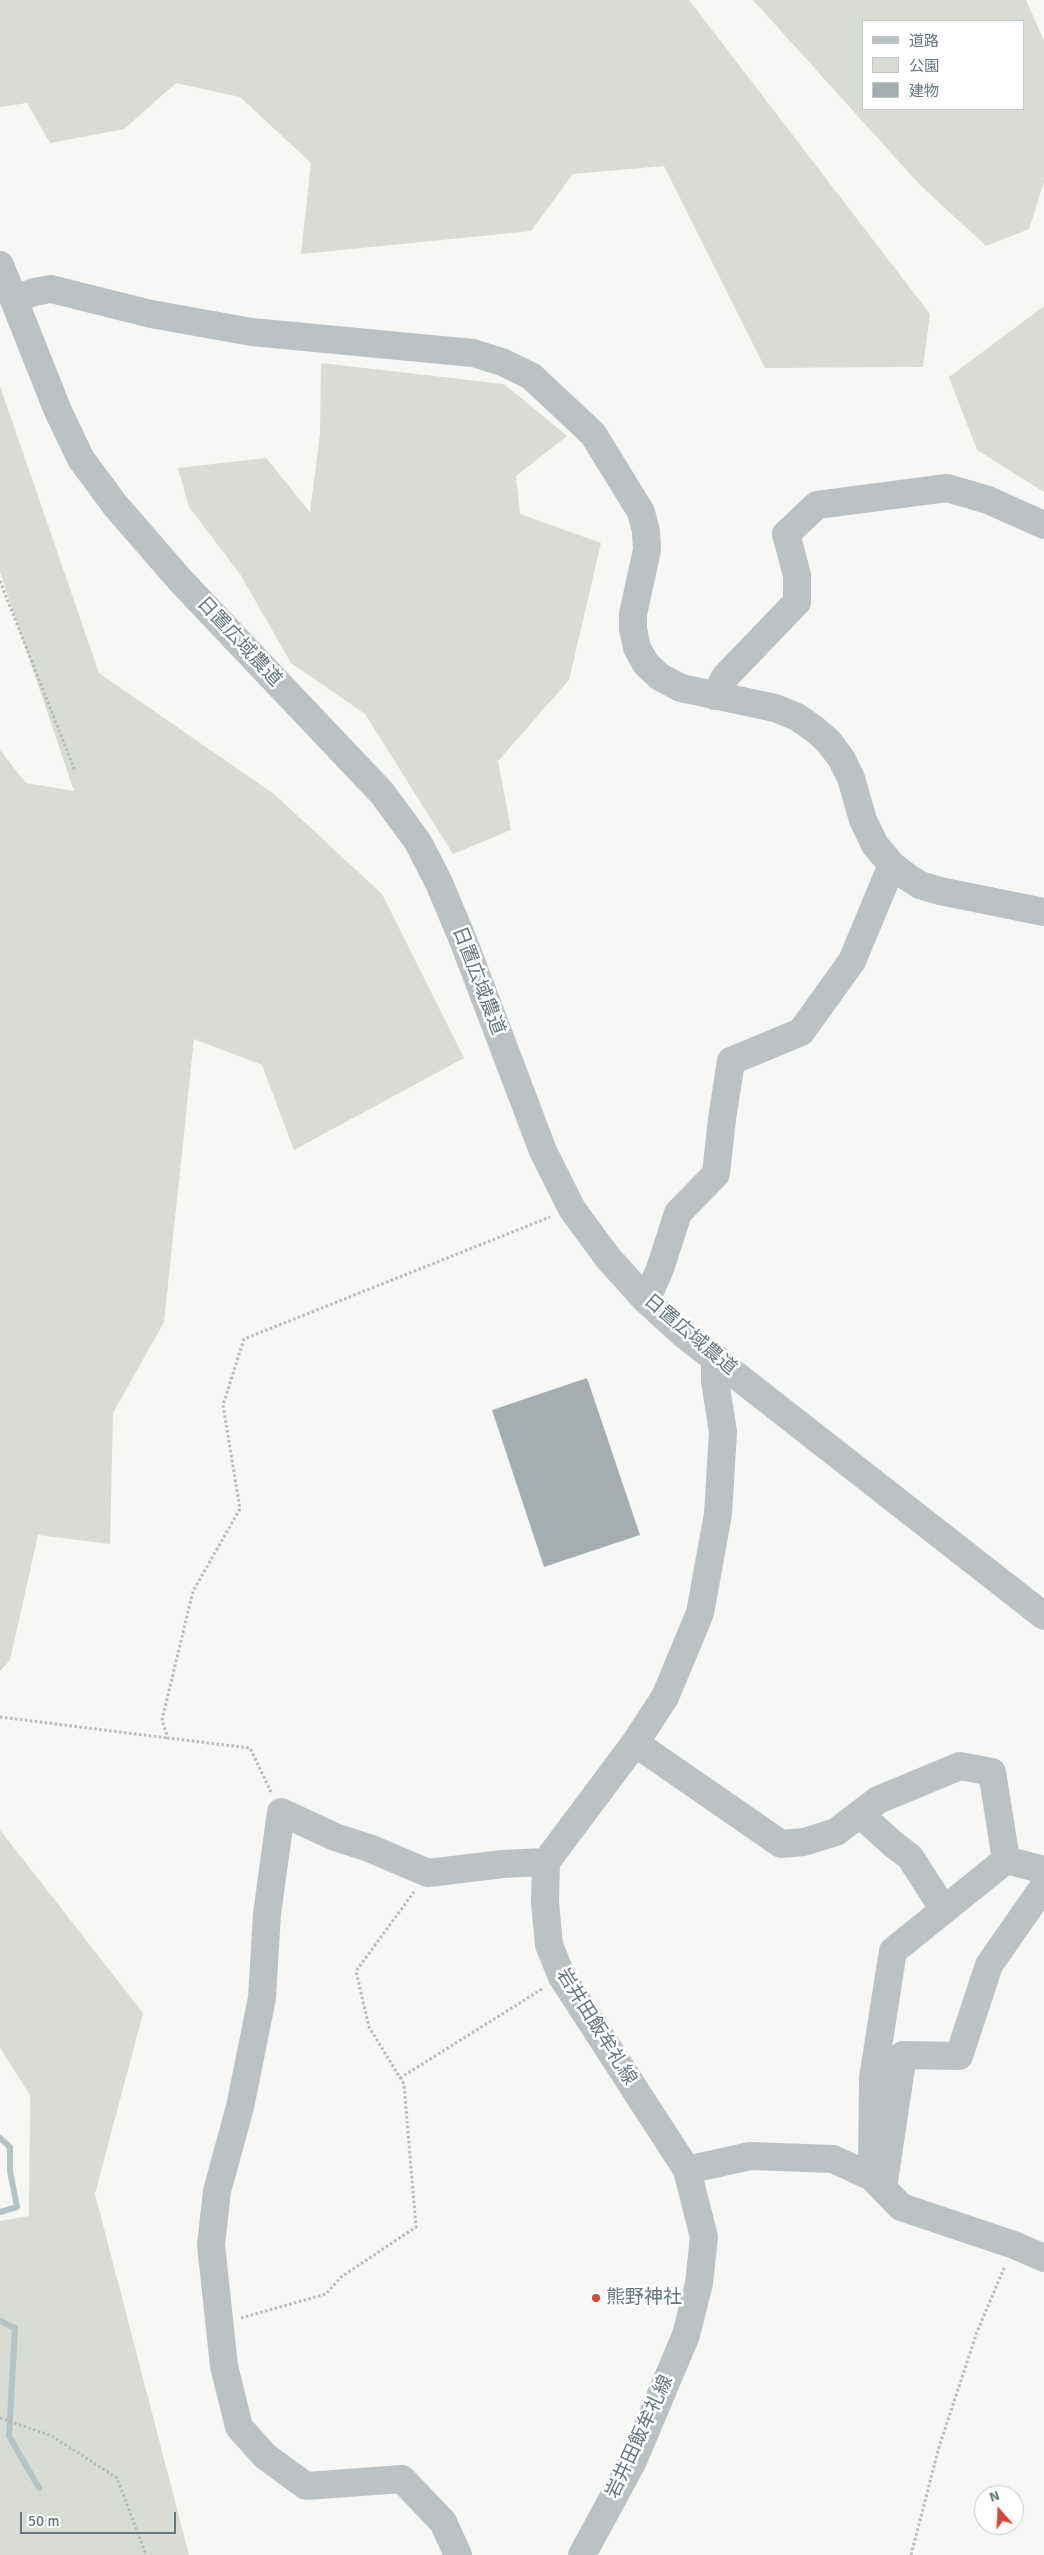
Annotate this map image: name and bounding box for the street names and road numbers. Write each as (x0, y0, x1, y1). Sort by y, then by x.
street label: 日置広域農道 (192, 593, 286, 691)
street label: 日置広域農道 (447, 924, 509, 1038)
street label: 日置広域農道 (639, 1290, 741, 1380)
street label: 岩井田飯牟礼線 (551, 1965, 641, 2089)
street label: 岩井田飯牟礼線 (602, 2372, 678, 2502)

